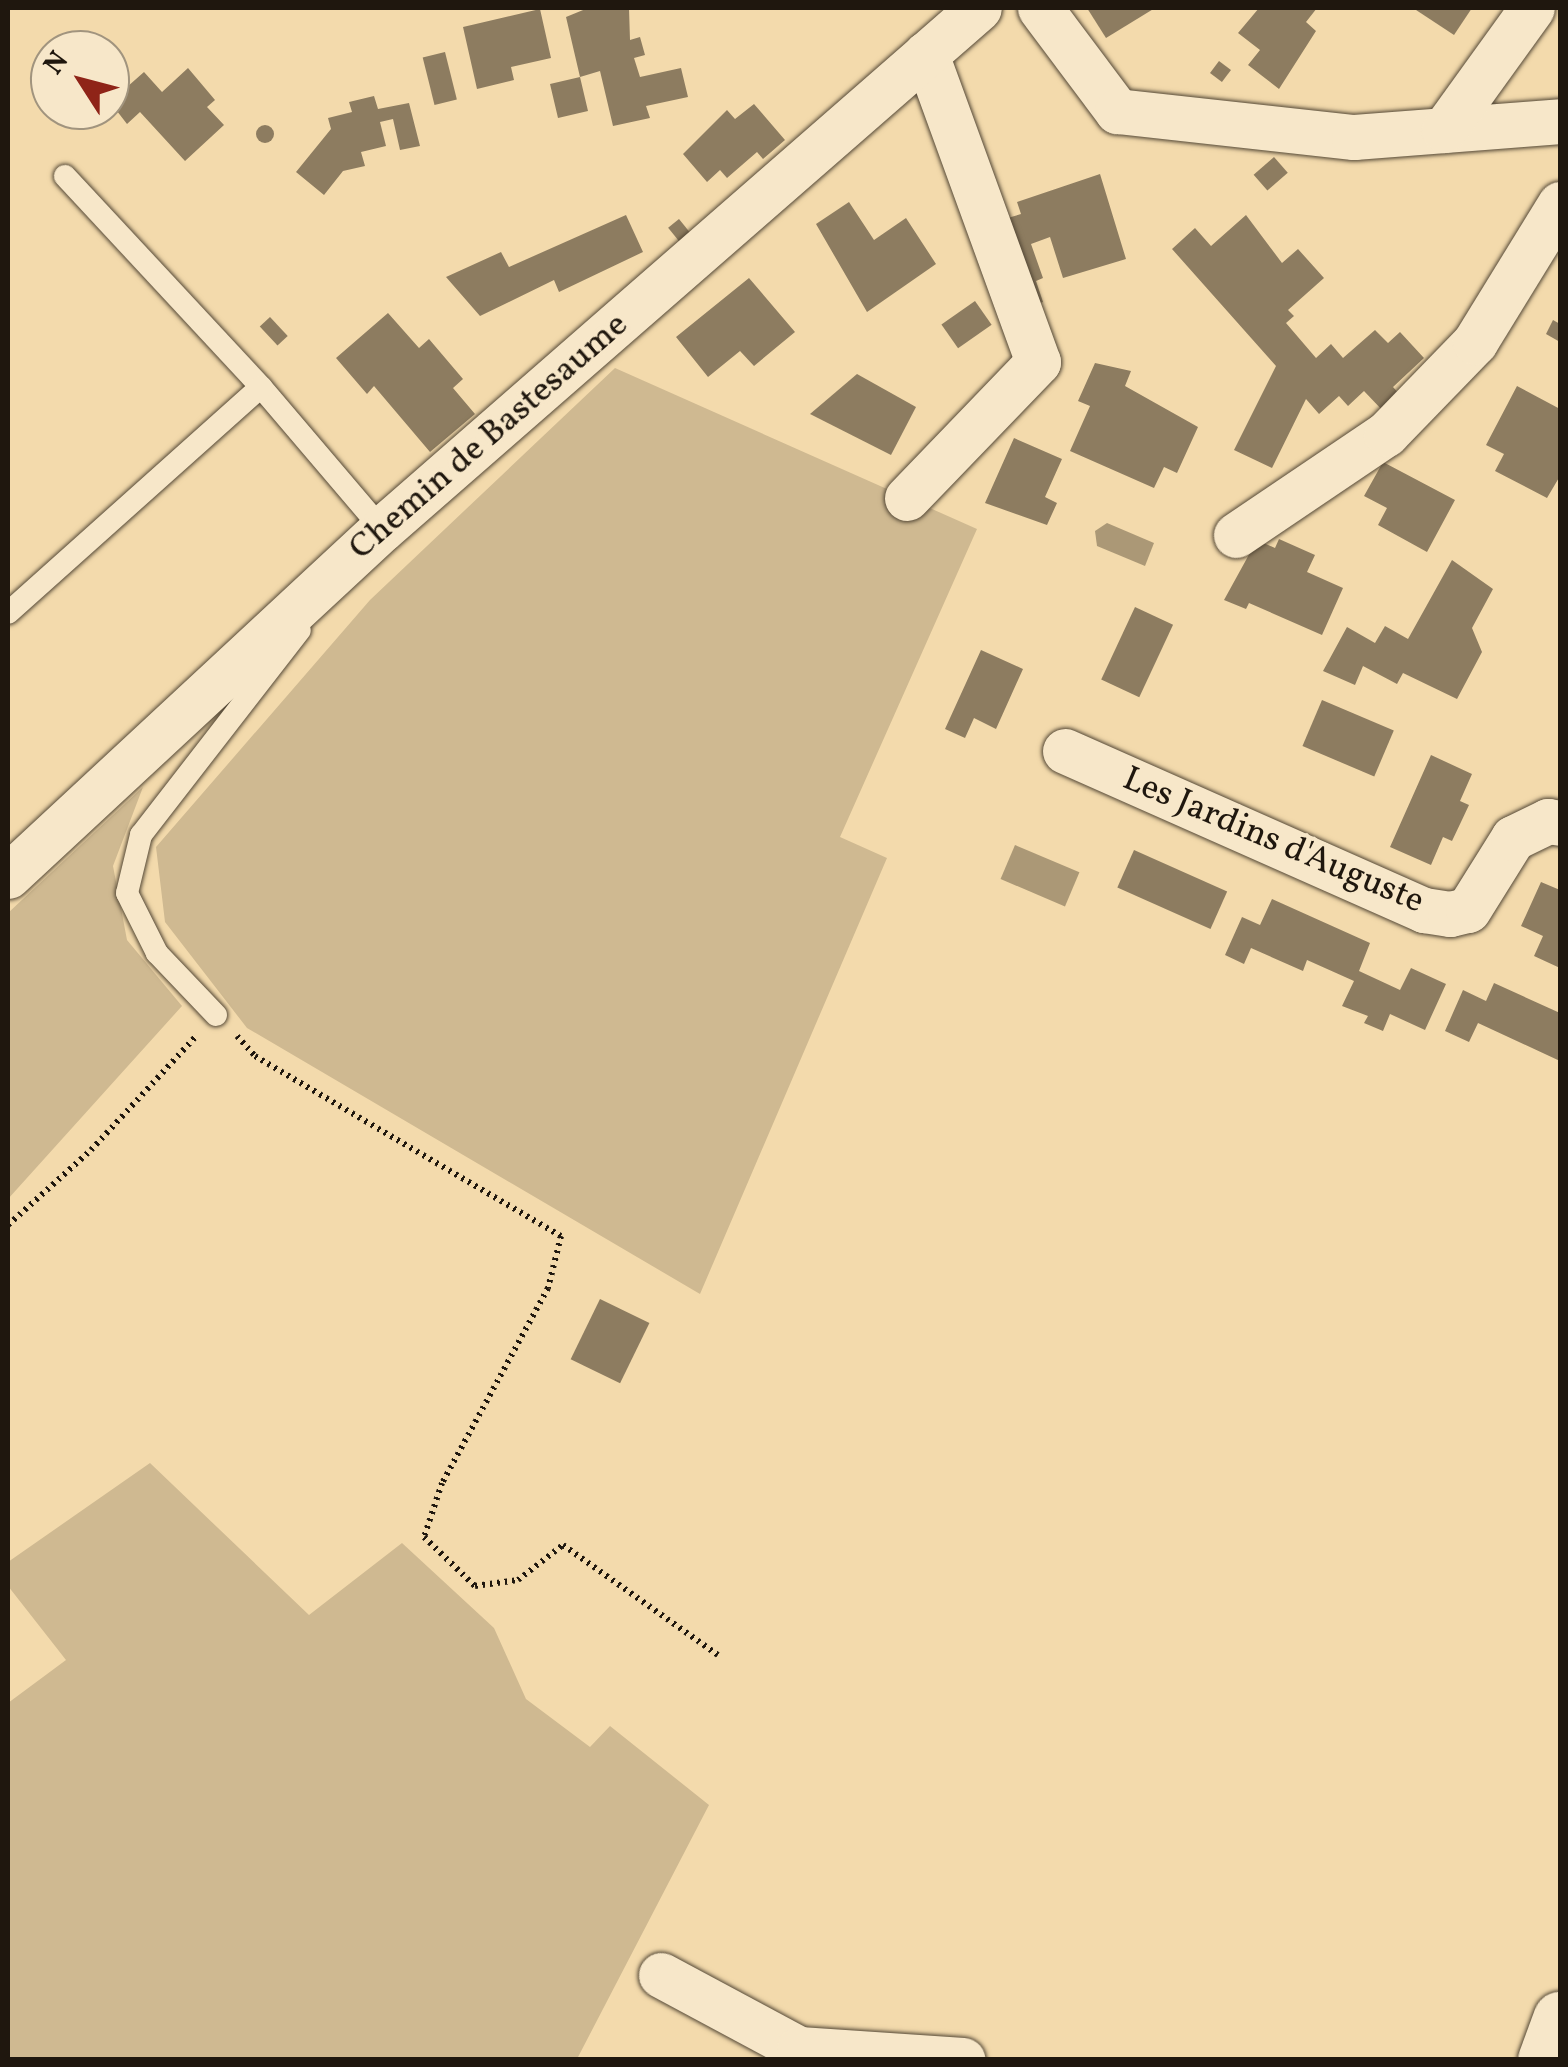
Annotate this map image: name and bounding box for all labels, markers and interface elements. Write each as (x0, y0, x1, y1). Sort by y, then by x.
north arrow (30, 30, 130, 130)
text: N (35, 44, 79, 83)
street label: Chemin de Bastesaume (341, 305, 637, 569)
street label: Les Jardins d'Auguste (1116, 759, 1430, 923)

